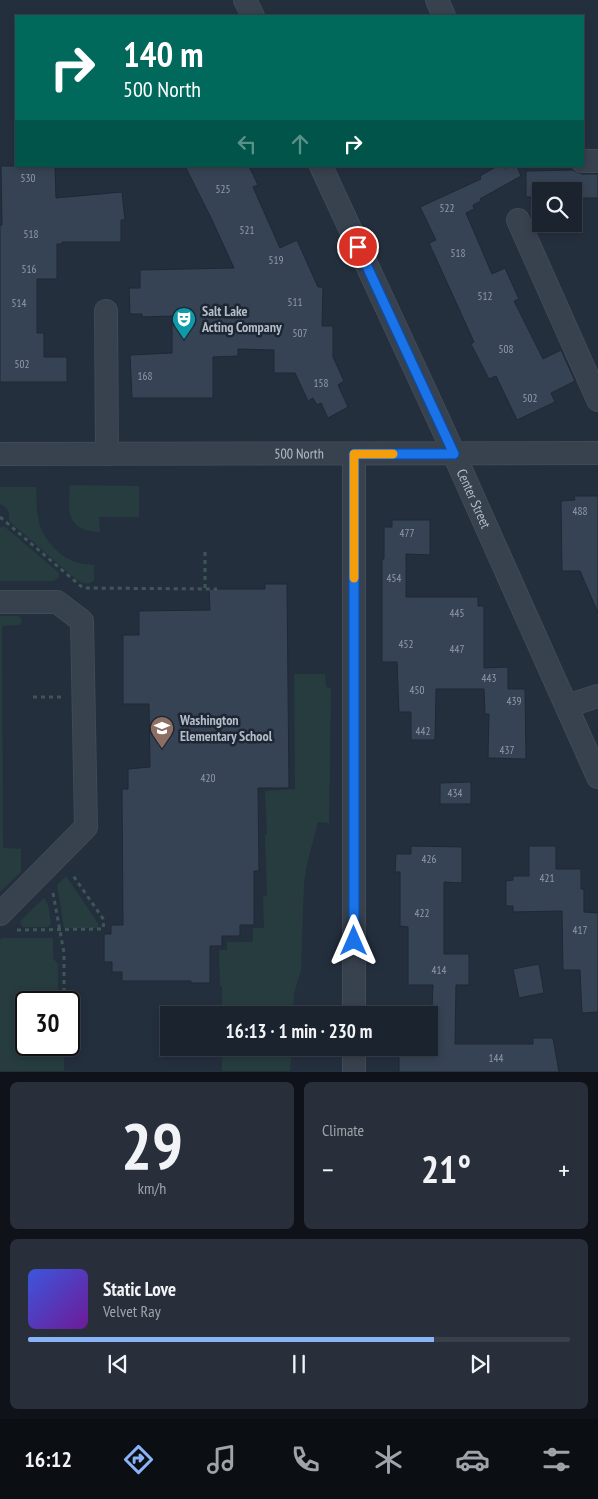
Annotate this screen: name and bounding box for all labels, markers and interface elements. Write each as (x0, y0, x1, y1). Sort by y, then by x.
text: 140 m (123, 31, 204, 77)
icon: right (40, 35, 105, 100)
text: 500 North (123, 75, 201, 103)
icon: left (233, 130, 261, 158)
icon: ahead (286, 130, 314, 158)
icon: right (339, 130, 367, 158)
house number: 530 (21, 171, 35, 185)
house number: 525 (216, 182, 230, 196)
map controls (532, 182, 582, 232)
button: search (532, 182, 582, 232)
house number: 522 (440, 201, 454, 215)
house number: 521 (240, 223, 254, 237)
pin (337, 226, 379, 268)
house number: 518 (24, 227, 38, 241)
icon: arrive (344, 233, 372, 261)
house number: 518 (451, 246, 465, 260)
house number: 519 (269, 253, 283, 267)
house number: 516 (22, 262, 36, 276)
house number: 512 (478, 289, 492, 303)
house number: 511 (288, 295, 302, 309)
house number: 514 (12, 296, 26, 310)
place label: Salt Lake Acting Company (201, 302, 282, 336)
theatre icon: Salt Lake Acting Company (171, 306, 197, 340)
house number: 507 (293, 326, 307, 340)
house number: 508 (499, 342, 513, 356)
house number: 502 (15, 357, 29, 371)
house number: 168 (138, 369, 152, 383)
house number: 158 (314, 376, 328, 390)
house number: 502 (523, 391, 537, 405)
street label: 500 North (274, 444, 324, 463)
street label: Center Street (453, 466, 495, 531)
house number: 488 (573, 504, 587, 518)
house number: 477 (400, 526, 414, 540)
house number: 454 (387, 571, 401, 585)
house number: 445 (450, 606, 464, 620)
house number: 452 (399, 637, 413, 651)
house number: 447 (450, 642, 464, 656)
house number: 443 (482, 671, 496, 685)
house number: 450 (410, 683, 424, 697)
house number: 439 (507, 694, 521, 708)
place label: Washington Elementary School (179, 711, 273, 745)
school or university icon: Washington Elementary School (149, 715, 175, 749)
house number: 442 (416, 724, 430, 738)
house number: 437 (500, 743, 514, 757)
house number: 420 (201, 771, 215, 785)
house number: 434 (448, 786, 462, 800)
house number: 426 (422, 852, 436, 866)
house number: 421 (540, 871, 554, 885)
house number: 422 (415, 906, 429, 920)
position arrow (327, 914, 379, 966)
house number: 417 (573, 923, 587, 937)
house number: 414 (432, 963, 446, 977)
speed limit sign: 30 (15, 991, 80, 1056)
text: 16:13 · 1 min · 230 m (226, 1019, 372, 1043)
house number: 144 (489, 1051, 503, 1065)
text: 29 (121, 1103, 183, 1187)
text: Climate (322, 1120, 364, 1140)
text: 21° (421, 1144, 471, 1193)
text: − (322, 1151, 334, 1188)
text: + (558, 1151, 570, 1188)
text: km/h (138, 1178, 166, 1198)
text: Static Love (103, 1277, 176, 1301)
text: Velvet Ray (103, 1301, 161, 1321)
icon: previous (104, 1350, 132, 1378)
icon: pause (285, 1350, 313, 1378)
icon: next (466, 1350, 494, 1378)
icon: directions (121, 1442, 156, 1477)
icon: music (204, 1442, 239, 1477)
icon: phone (288, 1442, 323, 1477)
icon: climate (371, 1442, 406, 1477)
icon: car (455, 1442, 490, 1477)
icon: filters (539, 1442, 574, 1477)
text: 16:12 (24, 1445, 72, 1473)

